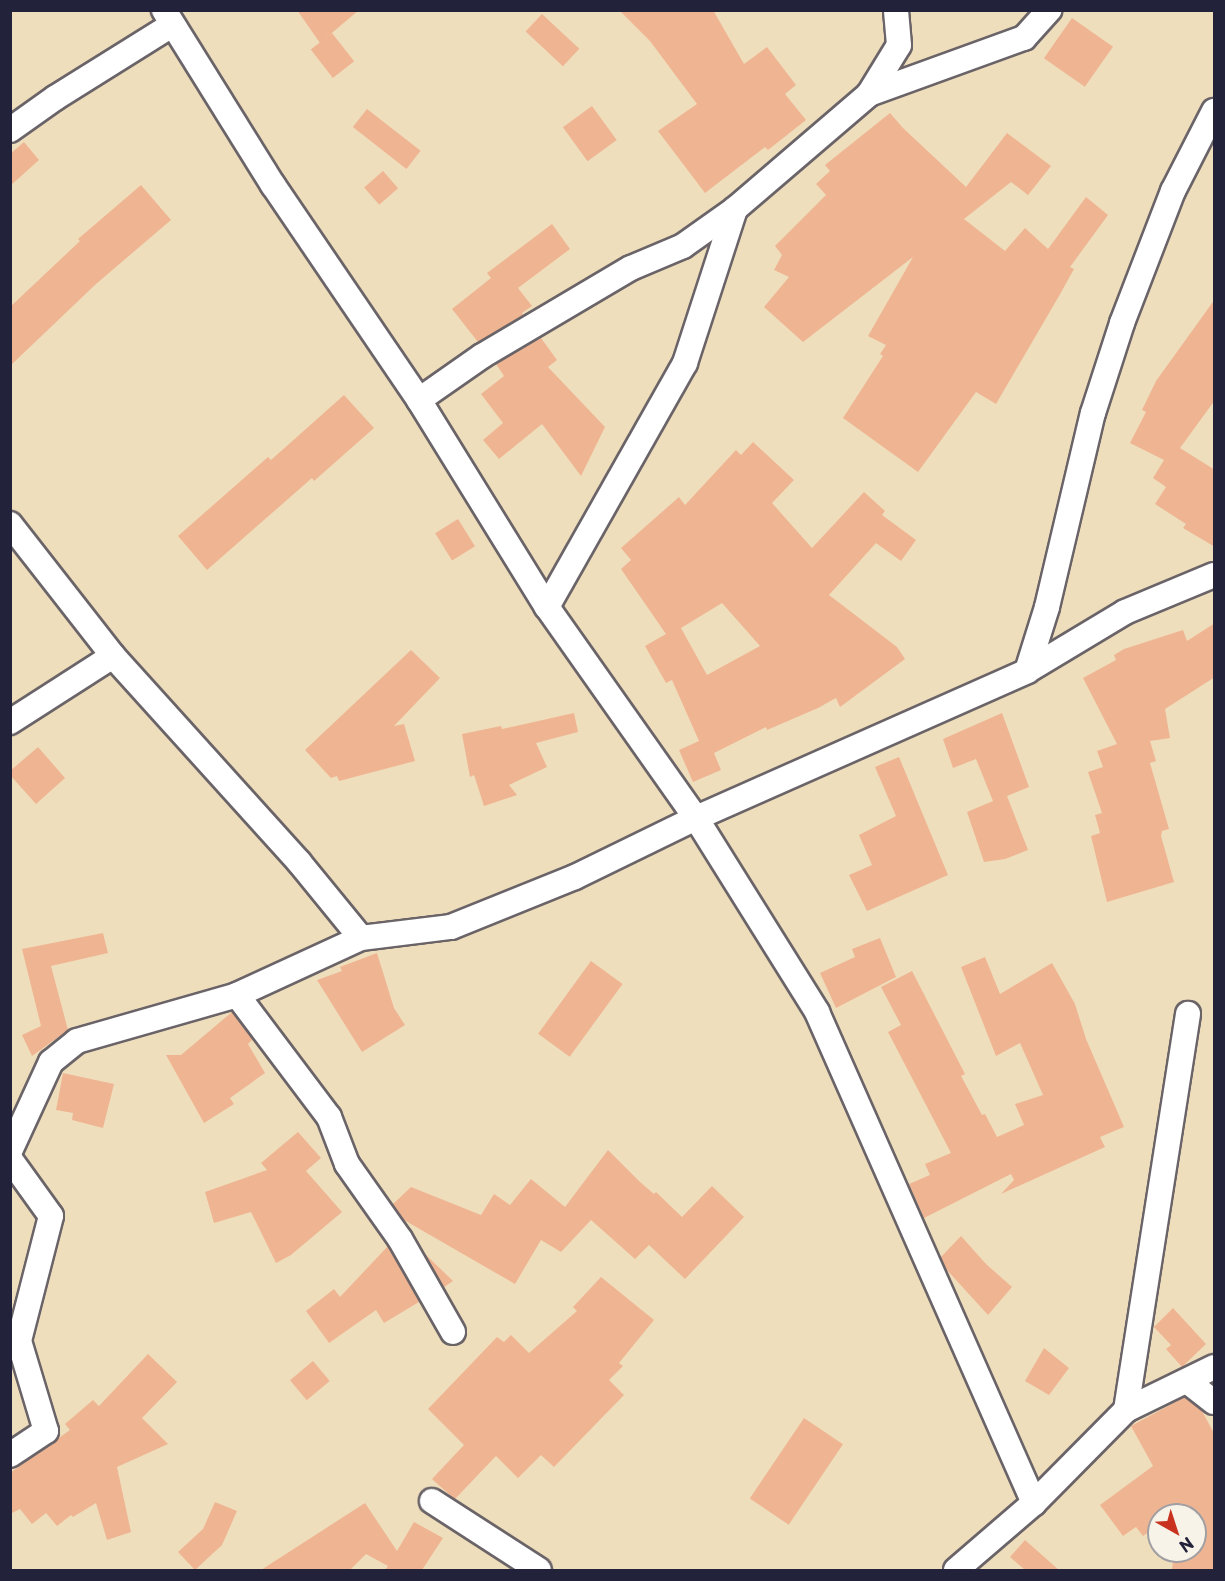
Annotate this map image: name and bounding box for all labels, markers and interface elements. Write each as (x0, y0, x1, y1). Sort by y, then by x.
north arrow (1147, 1503, 1207, 1563)
text: N (1175, 1532, 1200, 1559)

